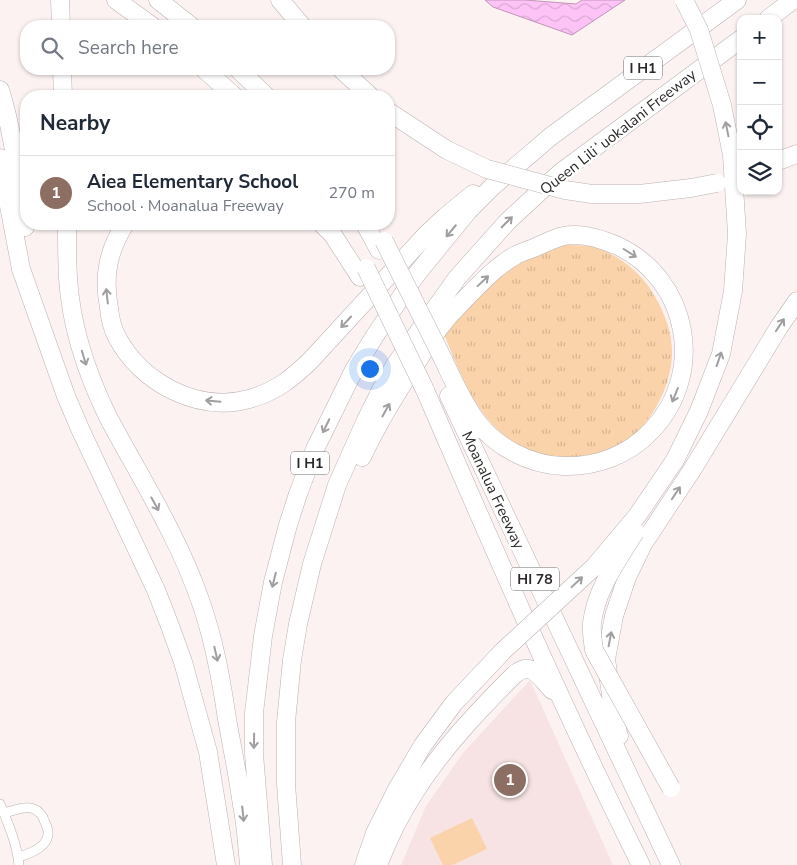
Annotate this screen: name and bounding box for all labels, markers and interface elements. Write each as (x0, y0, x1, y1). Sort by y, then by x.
map controls (737, 15, 782, 195)
button: + (737, 15, 782, 60)
search box (20, 20, 395, 75)
icon: search (38, 34, 66, 62)
text: Search here (78, 35, 179, 61)
road number: I H1 (624, 56, 662, 80)
button: − (737, 60, 782, 105)
street label: Queen Liliʻuokalani Freeway (536, 65, 700, 199)
button: locate (737, 105, 782, 150)
text: Nearby (40, 109, 110, 137)
one-way arrow (722, 121, 731, 137)
button: layers (737, 150, 782, 195)
text: Aiea Elementary School (87, 169, 298, 195)
text: 1 (51, 182, 61, 204)
text: 270 m (328, 182, 375, 204)
text: School · Moanalua Freeway (87, 195, 284, 217)
one-way arrow (501, 216, 513, 228)
one-way arrow (446, 225, 457, 238)
one-way arrow (622, 248, 636, 258)
one-way arrow (477, 275, 490, 287)
one-way arrow (102, 289, 112, 305)
one-way arrow (340, 316, 352, 329)
one-way arrow (775, 318, 786, 332)
one-way arrow (80, 350, 89, 366)
one-way arrow (714, 351, 724, 367)
your location (357, 356, 383, 382)
one-way arrow (670, 387, 679, 402)
one-way arrow (205, 397, 221, 406)
one-way arrow (382, 403, 391, 418)
one-way arrow (321, 418, 330, 433)
street label: Moanalua Freeway (457, 428, 529, 552)
road number: I H1 (291, 452, 329, 474)
one-way arrow (672, 486, 682, 500)
one-way arrow (151, 496, 160, 511)
road number: HI 78 (511, 568, 559, 590)
one-way arrow (269, 571, 278, 587)
one-way arrow (570, 576, 583, 588)
one-way arrow (606, 632, 615, 648)
one-way arrow (212, 646, 221, 662)
one-way arrow (249, 732, 259, 748)
pin: 1 (494, 761, 526, 799)
one-way arrow (238, 806, 248, 822)

